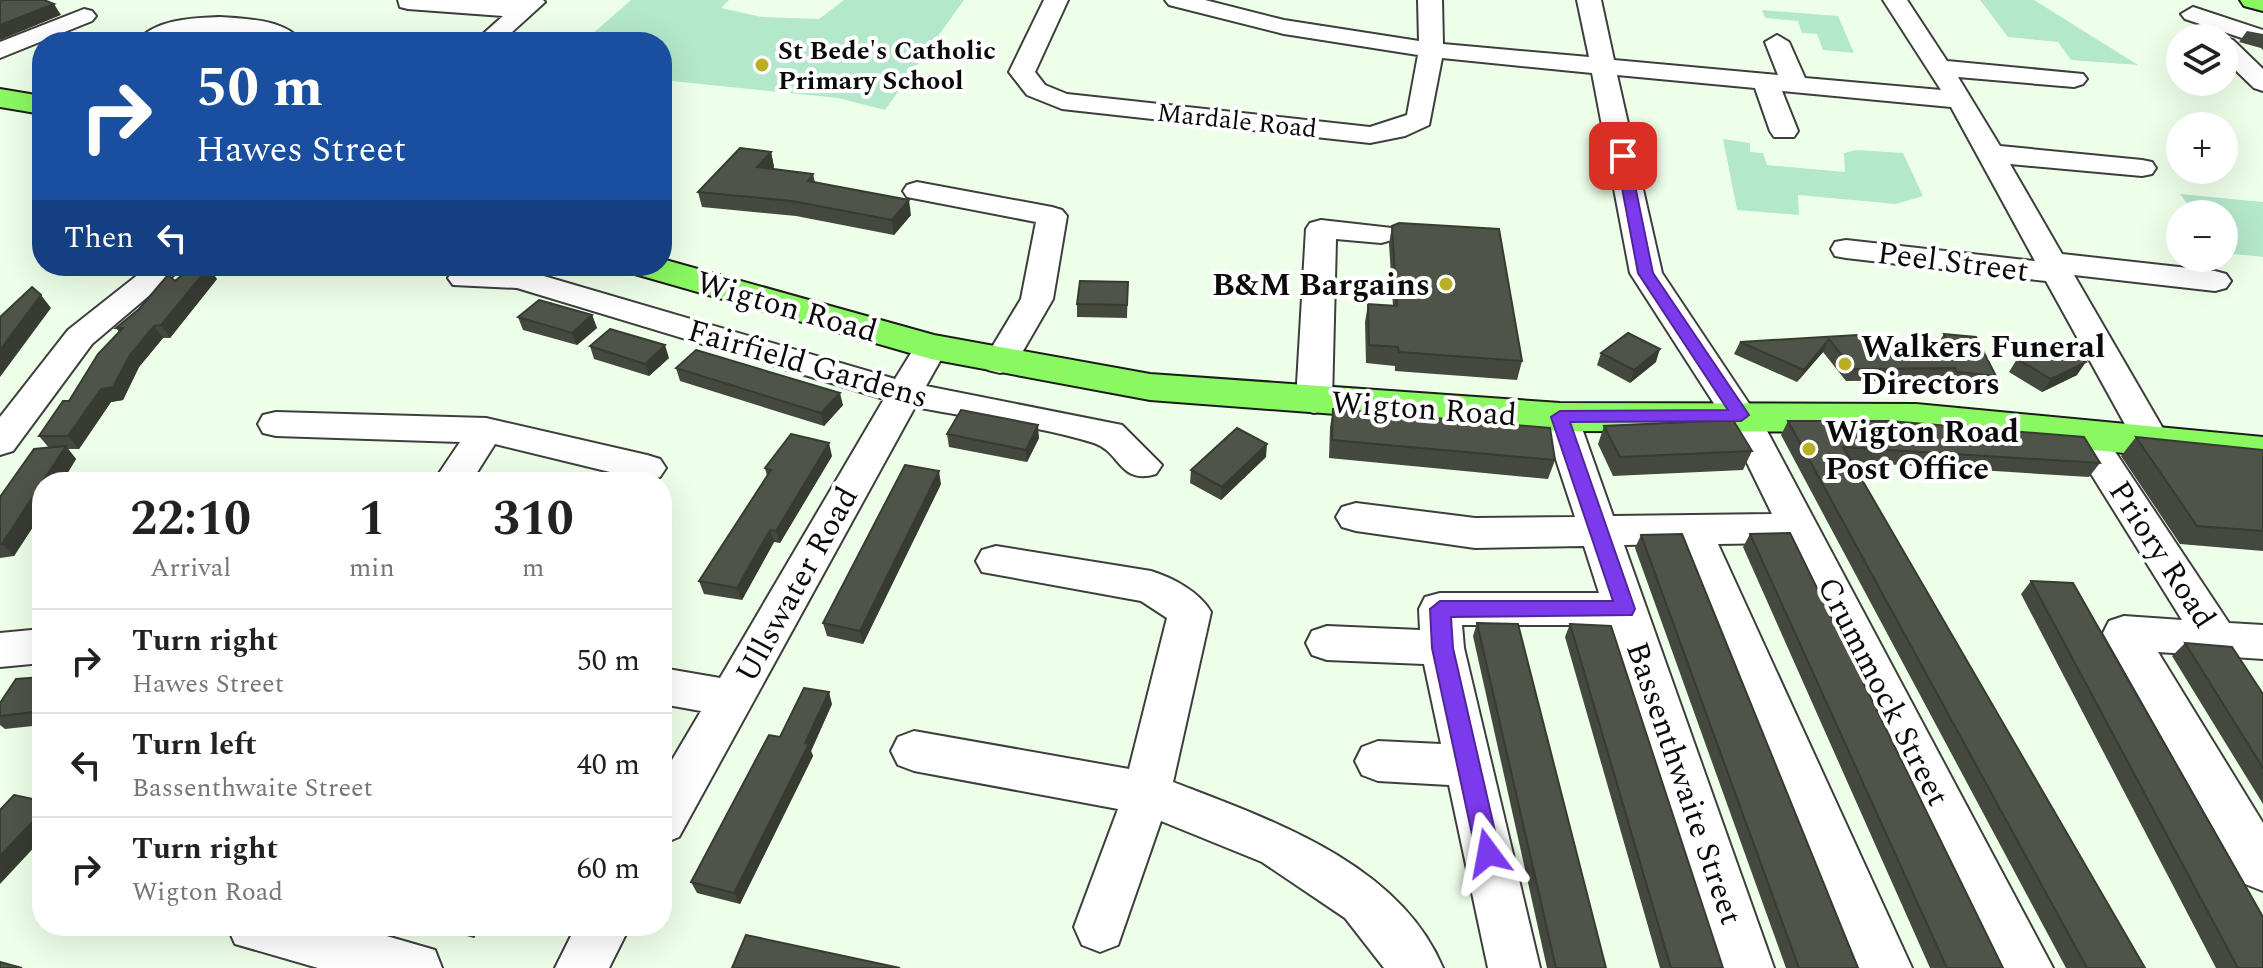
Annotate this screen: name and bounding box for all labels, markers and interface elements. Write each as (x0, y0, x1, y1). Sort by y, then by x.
map controls (2166, 24, 2238, 272)
button: layers (2166, 24, 2238, 96)
place label: St Bede's Catholic Primary School (778, 31, 996, 101)
text: 50 m (196, 46, 323, 131)
marker: St Bede's Catholic Primary School (753, 56, 771, 74)
icon: right (64, 64, 168, 168)
street label: Mardale Road (1155, 93, 1319, 149)
button: + (2166, 112, 2238, 184)
pin (1589, 122, 1657, 190)
text: Hawes Street (196, 123, 406, 178)
icon: arrive (1601, 134, 1645, 178)
button: − (2166, 200, 2238, 272)
text: Then (64, 215, 134, 261)
icon: left (150, 216, 194, 260)
street label: Peel Street (1874, 229, 2031, 296)
street label: Wigton Road (690, 258, 883, 357)
place label: B&M Bargains (1212, 261, 1430, 310)
marker: B&M Bargains (1437, 275, 1455, 293)
street label: Fairfield Gardens (682, 307, 934, 422)
place label: Walkers Funeral Directors (1861, 323, 2105, 409)
marker: Walkers Funeral Directors (1836, 355, 1854, 373)
street label: Wigton Road (1329, 379, 1518, 440)
place label: Wigton Road Post Office (1825, 408, 2019, 494)
marker: Wigton Road Post Office (1800, 440, 1818, 458)
street label: Priory Road (2095, 471, 2228, 639)
street label: Ullswater Road (723, 478, 871, 692)
text: 22:10 (130, 483, 251, 556)
text: 1 (358, 483, 385, 556)
text: 310 (493, 483, 574, 556)
text: Arrival (150, 548, 231, 588)
text: min (349, 548, 395, 588)
text: m (522, 548, 544, 588)
street label: Crummock Street (1804, 569, 1962, 815)
text: Turn right (132, 618, 278, 664)
street label: Bassenthwaite Street (1612, 635, 1755, 932)
text: 50 m (577, 638, 640, 684)
icon: right (64, 639, 108, 683)
text: Hawes Street (132, 664, 284, 704)
text: Turn left (132, 722, 257, 768)
text: 40 m (577, 742, 640, 788)
icon: left (64, 743, 108, 787)
text: Bassenthwaite Street (132, 768, 373, 808)
position arrow (1446, 811, 1530, 895)
text: Turn right (132, 826, 278, 872)
text: 60 m (577, 846, 640, 892)
icon: right (64, 847, 108, 891)
text: Wigton Road (132, 872, 283, 912)

